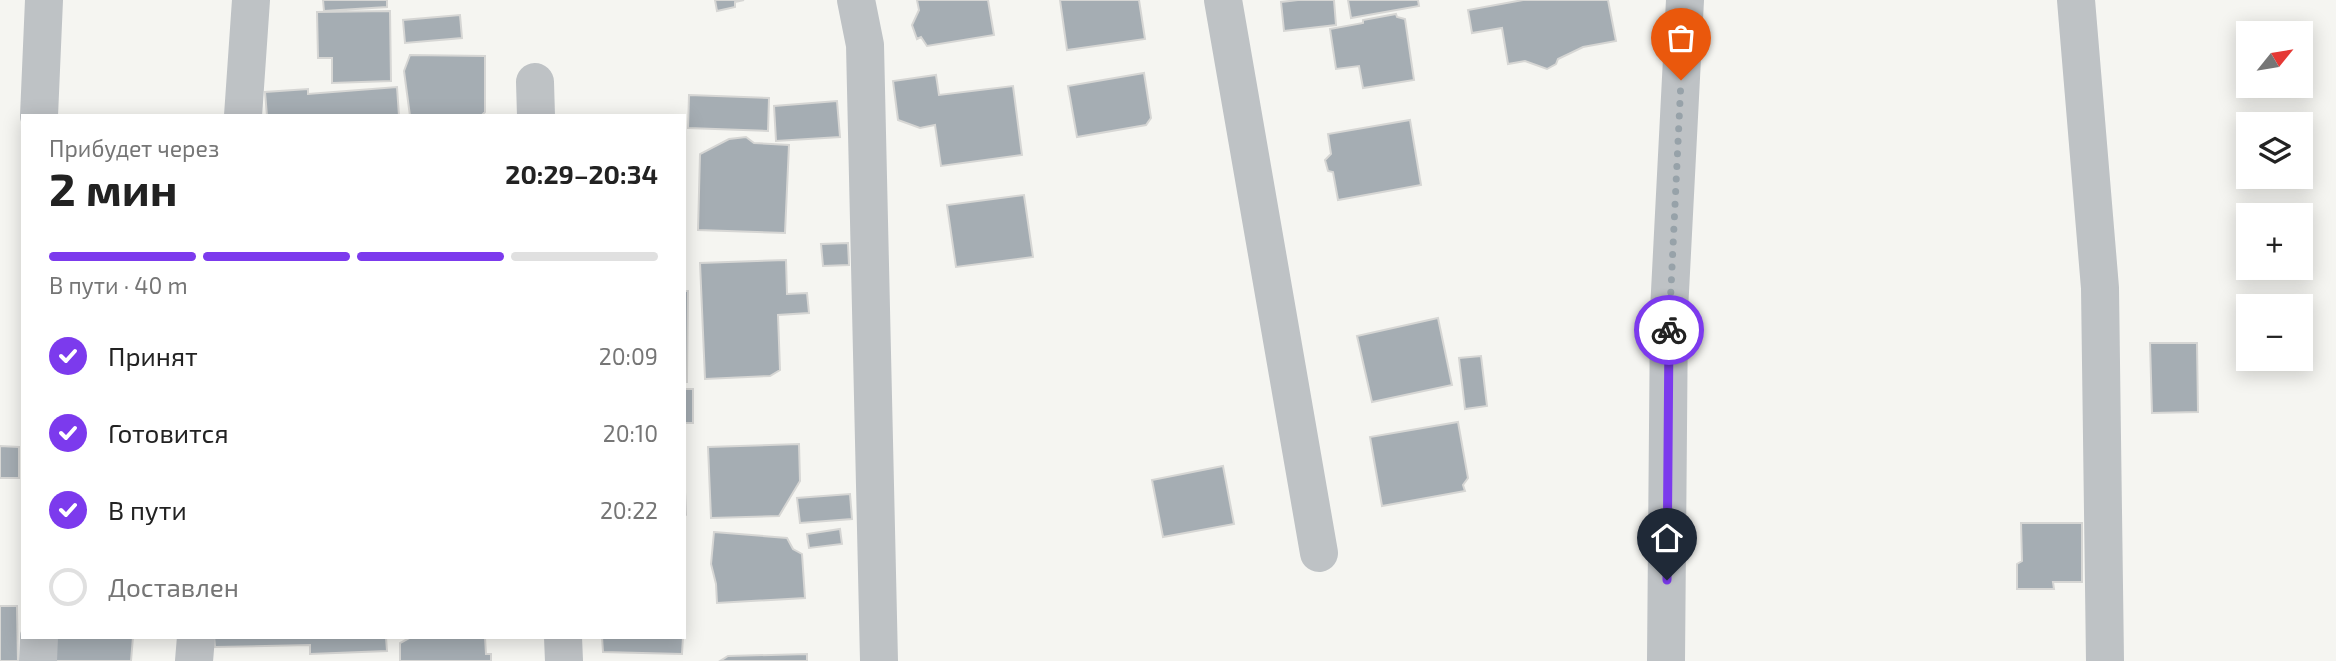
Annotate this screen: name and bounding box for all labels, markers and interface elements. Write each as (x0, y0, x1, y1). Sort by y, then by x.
pin (1651, 8, 1711, 80)
icon: bag (1662, 19, 1700, 57)
north arrow (2236, 21, 2314, 98)
map controls (2236, 21, 2313, 371)
button: layers (2236, 112, 2313, 189)
text: Прибудет через (49, 134, 219, 162)
text: 20:29–20:34 (505, 158, 658, 189)
text: 2 мин (49, 160, 178, 215)
button: + (2236, 203, 2313, 280)
text: В пути · 40 m (49, 271, 188, 299)
button: − (2236, 294, 2313, 371)
courier (1634, 295, 1704, 365)
icon: bike (1650, 311, 1688, 349)
icon: check (49, 337, 87, 375)
text: Принят (108, 340, 198, 371)
text: 20:09 (599, 342, 658, 370)
icon: check (49, 414, 87, 452)
text: Готовится (108, 417, 229, 448)
text: 20:10 (603, 419, 658, 447)
icon: check (49, 491, 87, 529)
text: В пути (108, 494, 187, 525)
text: 20:22 (600, 496, 658, 524)
pin (1637, 508, 1697, 580)
icon: home (1648, 519, 1686, 557)
text: Доставлен (108, 571, 239, 602)

